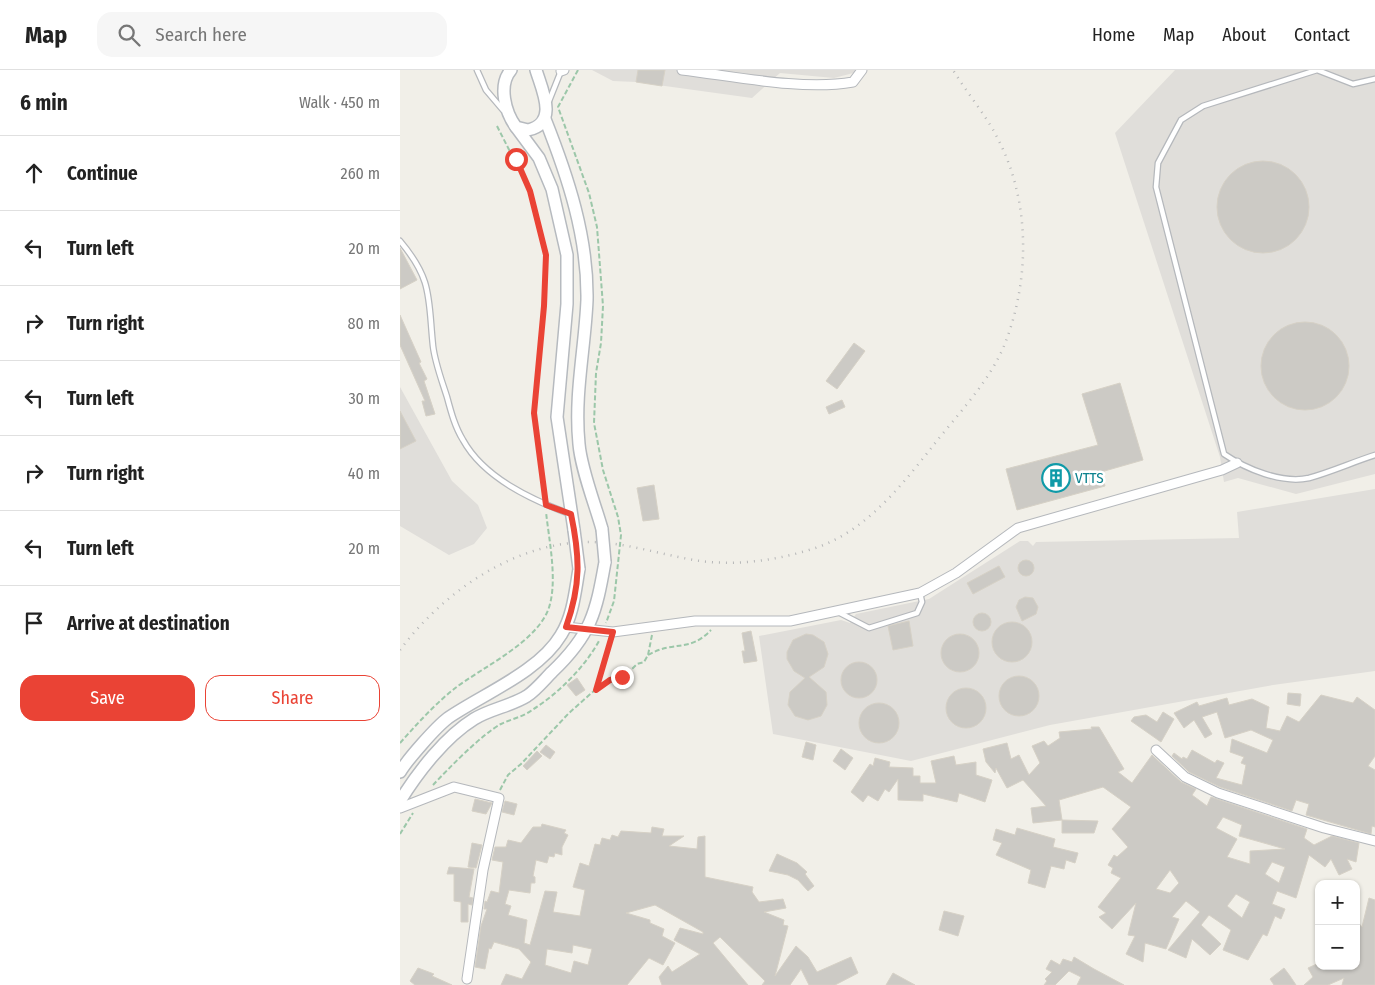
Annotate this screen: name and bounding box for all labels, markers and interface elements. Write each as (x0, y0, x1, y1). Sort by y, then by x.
search box (97, 12, 447, 57)
text: Map (25, 21, 67, 49)
icon: search (115, 21, 143, 49)
text: Search here (155, 23, 247, 46)
text: Home (1092, 24, 1135, 46)
text: Map (1163, 24, 1194, 46)
text: About (1222, 24, 1266, 46)
text: Contact (1294, 24, 1350, 46)
text: 6 min (20, 90, 68, 116)
text: Walk · 450 m (299, 93, 380, 112)
route start (505, 148, 528, 171)
icon: ahead (20, 159, 48, 187)
text: Continue (67, 162, 138, 185)
text: 260 m (341, 164, 380, 183)
icon: left (20, 234, 48, 262)
text: Turn left (67, 237, 134, 260)
text: 20 m (349, 239, 380, 258)
icon: right (20, 309, 48, 337)
text: Turn right (67, 312, 144, 335)
text: 80 m (348, 314, 380, 333)
icon: left (20, 384, 48, 412)
text: Turn left (67, 387, 134, 410)
text: 30 m (348, 389, 380, 408)
icon: right (20, 459, 48, 487)
text: Turn right (67, 462, 144, 485)
building icon: VTTS (1041, 463, 1071, 493)
text: 40 m (348, 464, 380, 483)
place label: VTTS (1075, 469, 1104, 487)
icon: left (20, 534, 48, 562)
text: Turn left (67, 537, 134, 560)
text: 20 m (349, 539, 380, 558)
icon: arrive (20, 609, 48, 637)
text: Arrive at destination (67, 612, 230, 635)
route end (611, 666, 634, 689)
button: Save (20, 675, 195, 721)
button: Share (205, 675, 380, 721)
map controls (1315, 880, 1360, 970)
button: + (1315, 880, 1360, 925)
button: − (1315, 925, 1360, 970)

